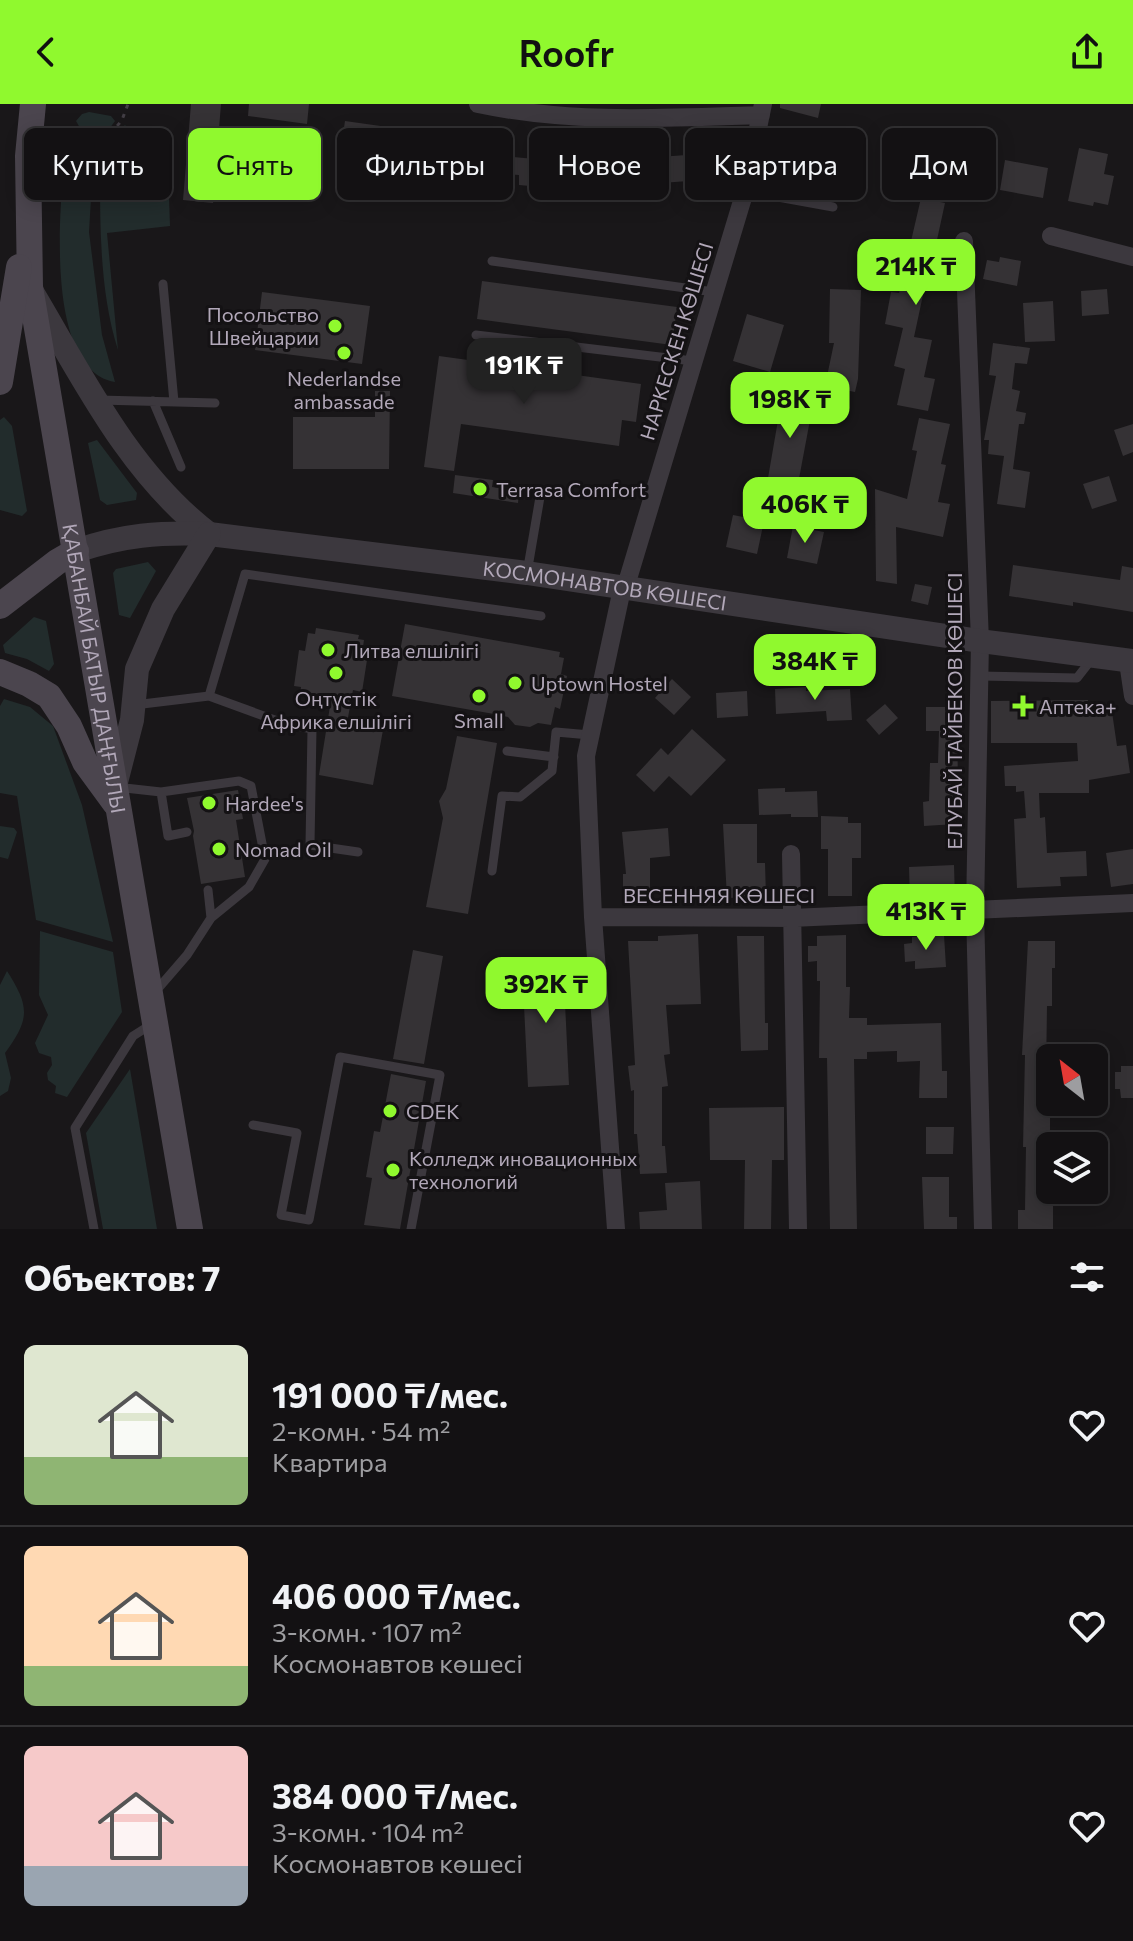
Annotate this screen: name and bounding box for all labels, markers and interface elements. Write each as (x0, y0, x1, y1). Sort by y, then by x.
icon: back (24, 30, 68, 74)
text: Roofr (519, 30, 614, 74)
icon: share (1065, 30, 1109, 74)
chip: Купить (24, 128, 172, 200)
chip: Снять (188, 128, 321, 200)
chip: Фильтры (337, 128, 513, 200)
chip: Новое (529, 128, 669, 200)
chip: Квартира (685, 128, 866, 200)
chip: Дом (882, 128, 996, 200)
street label: НАРКЕСКЕН КӨШЕСІ (634, 239, 718, 443)
pin: 214K ₸ (851, 239, 981, 307)
text: 214K ₸ (875, 249, 957, 280)
place label: Посольство Швейцарии (207, 302, 319, 349)
marker: Посольство Швейцарии (326, 317, 344, 335)
pin: 191K ₸ (459, 338, 589, 406)
marker: Nederlandse ambassade (335, 344, 353, 362)
text: 191K ₸ (485, 348, 563, 379)
place label: Nederlandse ambassade (287, 366, 401, 413)
pin: 198K ₸ (725, 372, 855, 440)
text: 198K ₸ (749, 382, 831, 413)
place label: Terrasa Comfort (496, 477, 646, 501)
pin: 406K ₸ (740, 477, 870, 545)
marker: Terrasa Comfort (471, 480, 489, 498)
text: 406K ₸ (761, 487, 849, 518)
street label: ҚАБАНБАЙ БАТЫР ДАҢҒЫЛЫ (58, 522, 131, 815)
street label: КОСМОНАВТОВ КӨШЕСІ (482, 556, 728, 615)
street label: ЕЛУБАЙ ТАЙБЕКОВ КӨШЕСІ (942, 573, 966, 849)
pin: 384K ₸ (750, 634, 880, 702)
place label: Литва елшілігі (344, 638, 479, 662)
marker: Литва елшілігі (319, 641, 337, 659)
text: 384K ₸ (772, 644, 858, 675)
marker: Оңтүстік Африка елшілігі (327, 664, 345, 682)
place label: Uptown Hostel (531, 671, 668, 695)
marker: Uptown Hostel (506, 674, 524, 692)
place label: Оңтүстік Африка елшілігі (260, 686, 412, 733)
marker: Small (470, 687, 488, 705)
place label: Аптека+ (1039, 694, 1117, 718)
marker: Аптека+ (1014, 697, 1032, 715)
place label: Small (454, 708, 504, 732)
place label: Hardee's (225, 791, 304, 815)
marker: Hardee's (200, 794, 218, 812)
place label: Nomad Oil (235, 837, 332, 861)
marker: Nomad Oil (210, 840, 228, 858)
street label: ВЕСЕННЯЯ КӨШЕСІ (623, 883, 815, 907)
pin: 413K ₸ (861, 884, 991, 952)
text: 413K ₸ (885, 894, 967, 925)
pin: 392K ₸ (481, 957, 611, 1025)
text: 392K ₸ (504, 967, 588, 998)
north arrow (1036, 1044, 1108, 1116)
map controls (1036, 1044, 1108, 1204)
place label: CDEK (406, 1099, 460, 1123)
marker: CDEK (381, 1102, 399, 1120)
button: layers (1036, 1132, 1108, 1204)
place label: Колледж иновационных технологий (409, 1146, 638, 1193)
marker: Колледж иновационных технологий (384, 1161, 402, 1179)
icon: filters (1065, 1255, 1109, 1299)
text: Объектов: 7 (24, 1256, 220, 1298)
text: 191 000 ₸/мес. (272, 1373, 508, 1415)
icon: home (88, 1377, 184, 1473)
icon: heart (1065, 1403, 1109, 1447)
text: 2-комн. · 54 m² (272, 1415, 450, 1446)
text: Квартира (272, 1446, 388, 1477)
text: 406 000 ₸/мес. (272, 1574, 521, 1616)
icon: home (88, 1578, 184, 1674)
icon: heart (1065, 1604, 1109, 1648)
text: 3-комн. · 107 m² (272, 1616, 462, 1647)
text: Космонавтов көшесі (272, 1647, 523, 1678)
text: 384 000 ₸/мес. (272, 1774, 518, 1816)
icon: home (88, 1778, 184, 1874)
icon: heart (1065, 1804, 1109, 1848)
text: 3-комн. · 104 m² (272, 1816, 464, 1847)
text: Космонавтов көшесі (272, 1847, 523, 1878)

